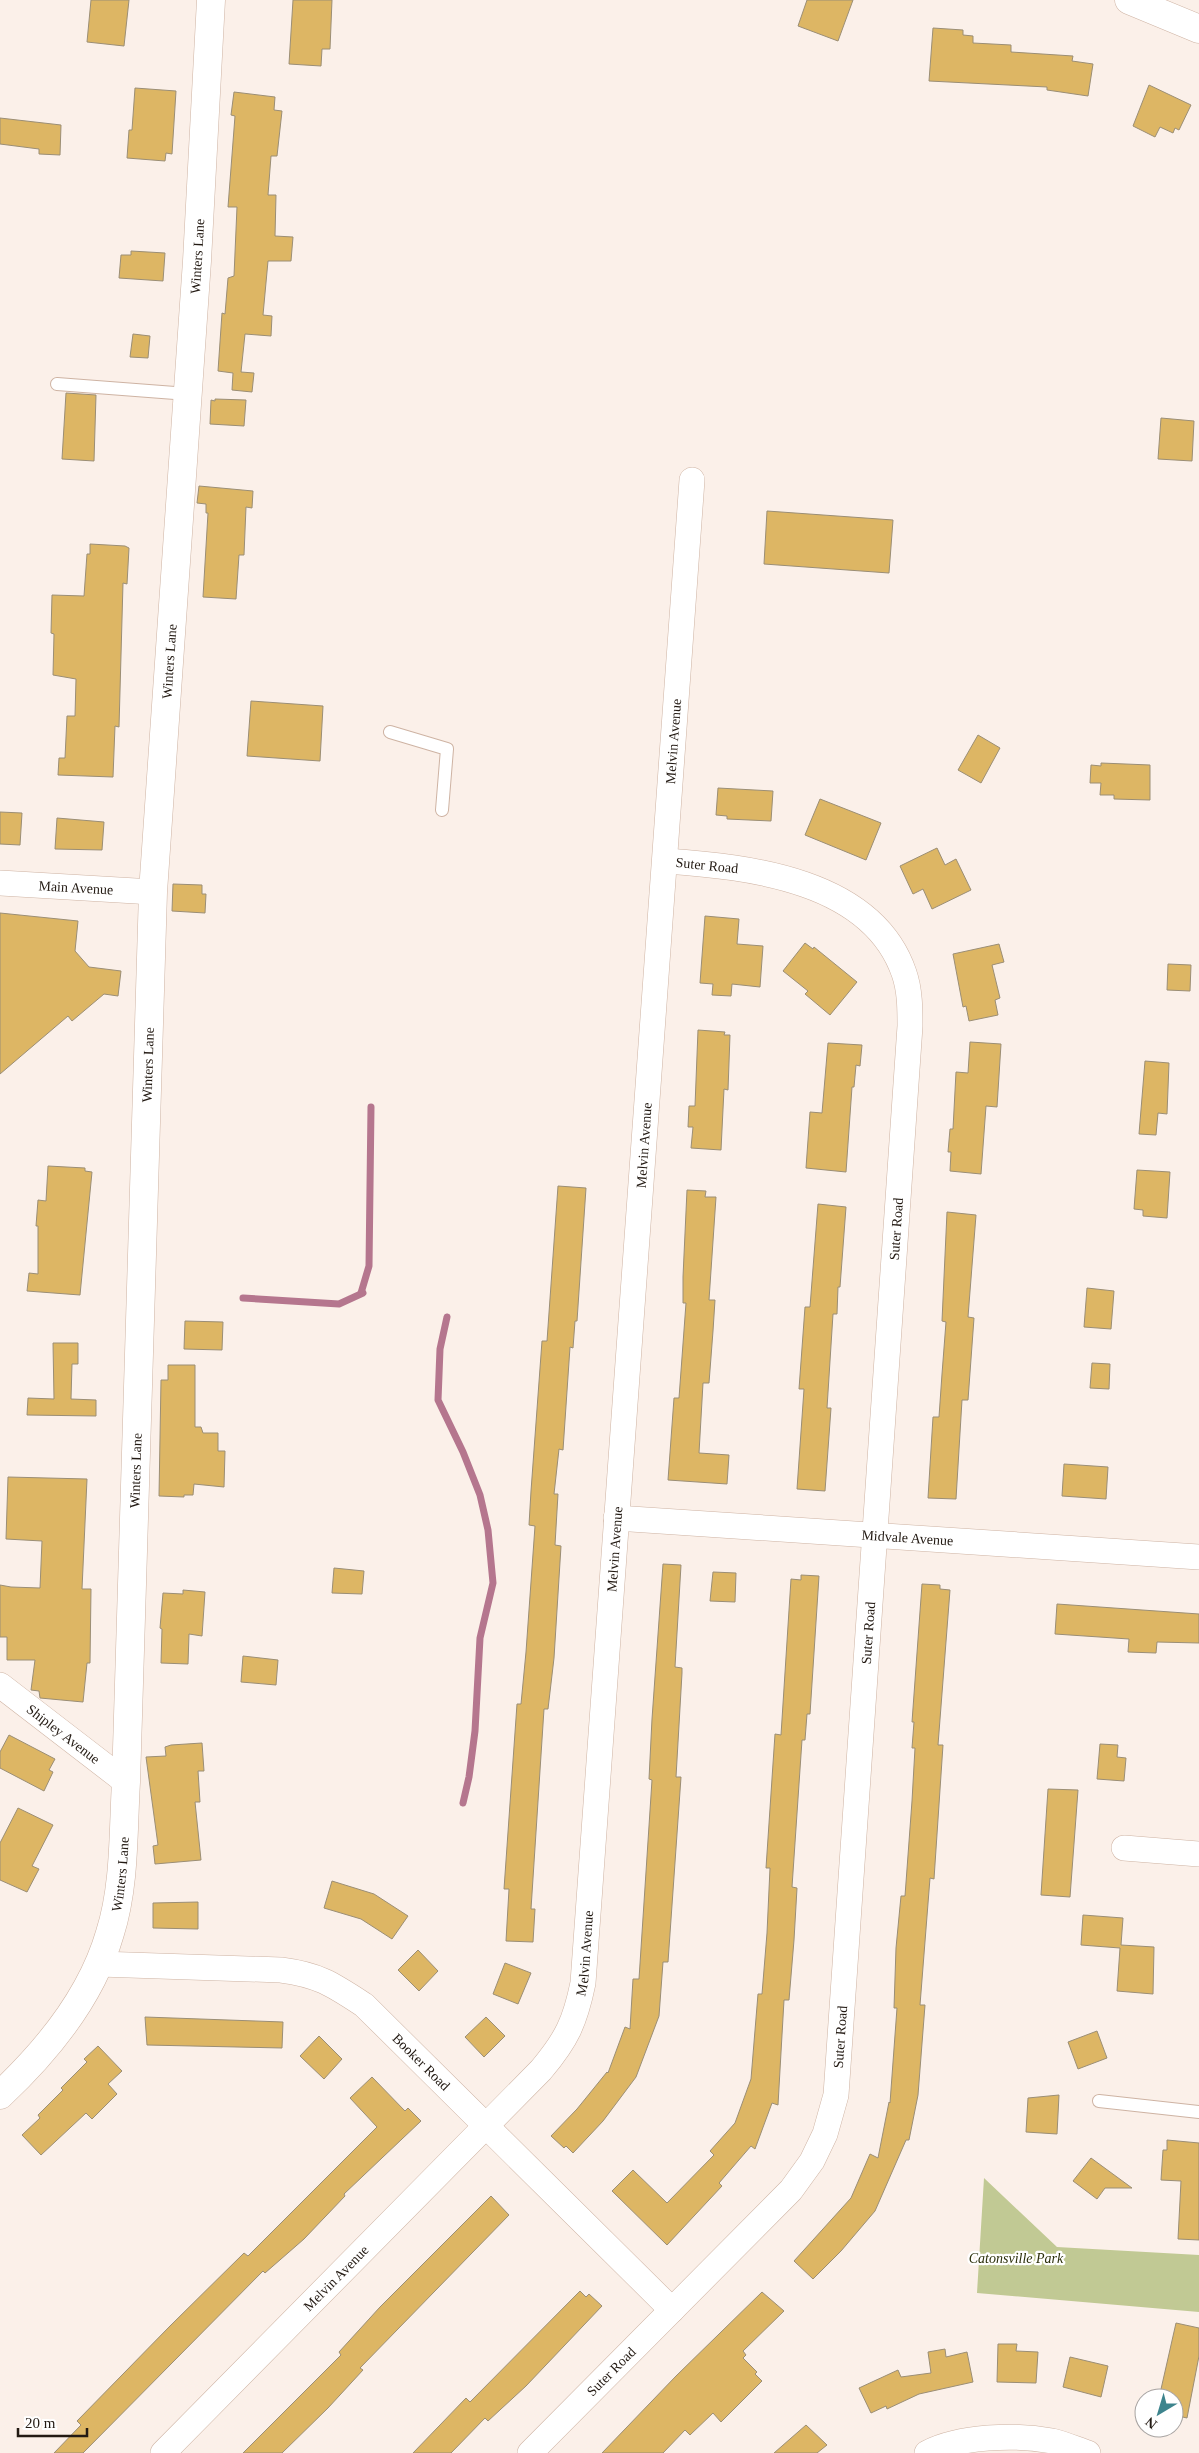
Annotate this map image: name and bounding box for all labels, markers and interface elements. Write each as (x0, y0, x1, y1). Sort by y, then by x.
street label: Winters Lane (188, 218, 207, 294)
street label: Winters Lane (159, 623, 180, 700)
street label: Melvin Avenue (663, 698, 684, 785)
street label: Suter Road (675, 855, 739, 876)
street label: Main Avenue (38, 878, 114, 898)
street label: Winters Lane (140, 1027, 157, 1103)
street label: Melvin Avenue (634, 1102, 655, 1189)
street label: Suter Road (887, 1197, 906, 1261)
street label: Winters Lane (127, 1433, 145, 1508)
street label: Melvin Avenue (604, 1506, 626, 1593)
street label: Midvale Avenue (861, 1527, 954, 1549)
street label: Suter Road (859, 1601, 878, 1665)
street label: Shipley Avenue (24, 1701, 103, 1767)
street label: Winters Lane (109, 1836, 132, 1913)
street label: Melvin Avenue (573, 1910, 596, 1998)
street label: Suter Road (831, 2005, 850, 2069)
street label: Booker Road (389, 2031, 453, 2094)
street label: Melvin Avenue (301, 2242, 372, 2314)
park label: Catonsville Park (969, 2251, 1064, 2266)
street label: Suter Road (584, 2344, 639, 2399)
north arrow (1134, 2388, 1184, 2438)
scale bar (18, 2406, 86, 2438)
text: N (1143, 2414, 1160, 2432)
text: 20 m (25, 2415, 56, 2431)

